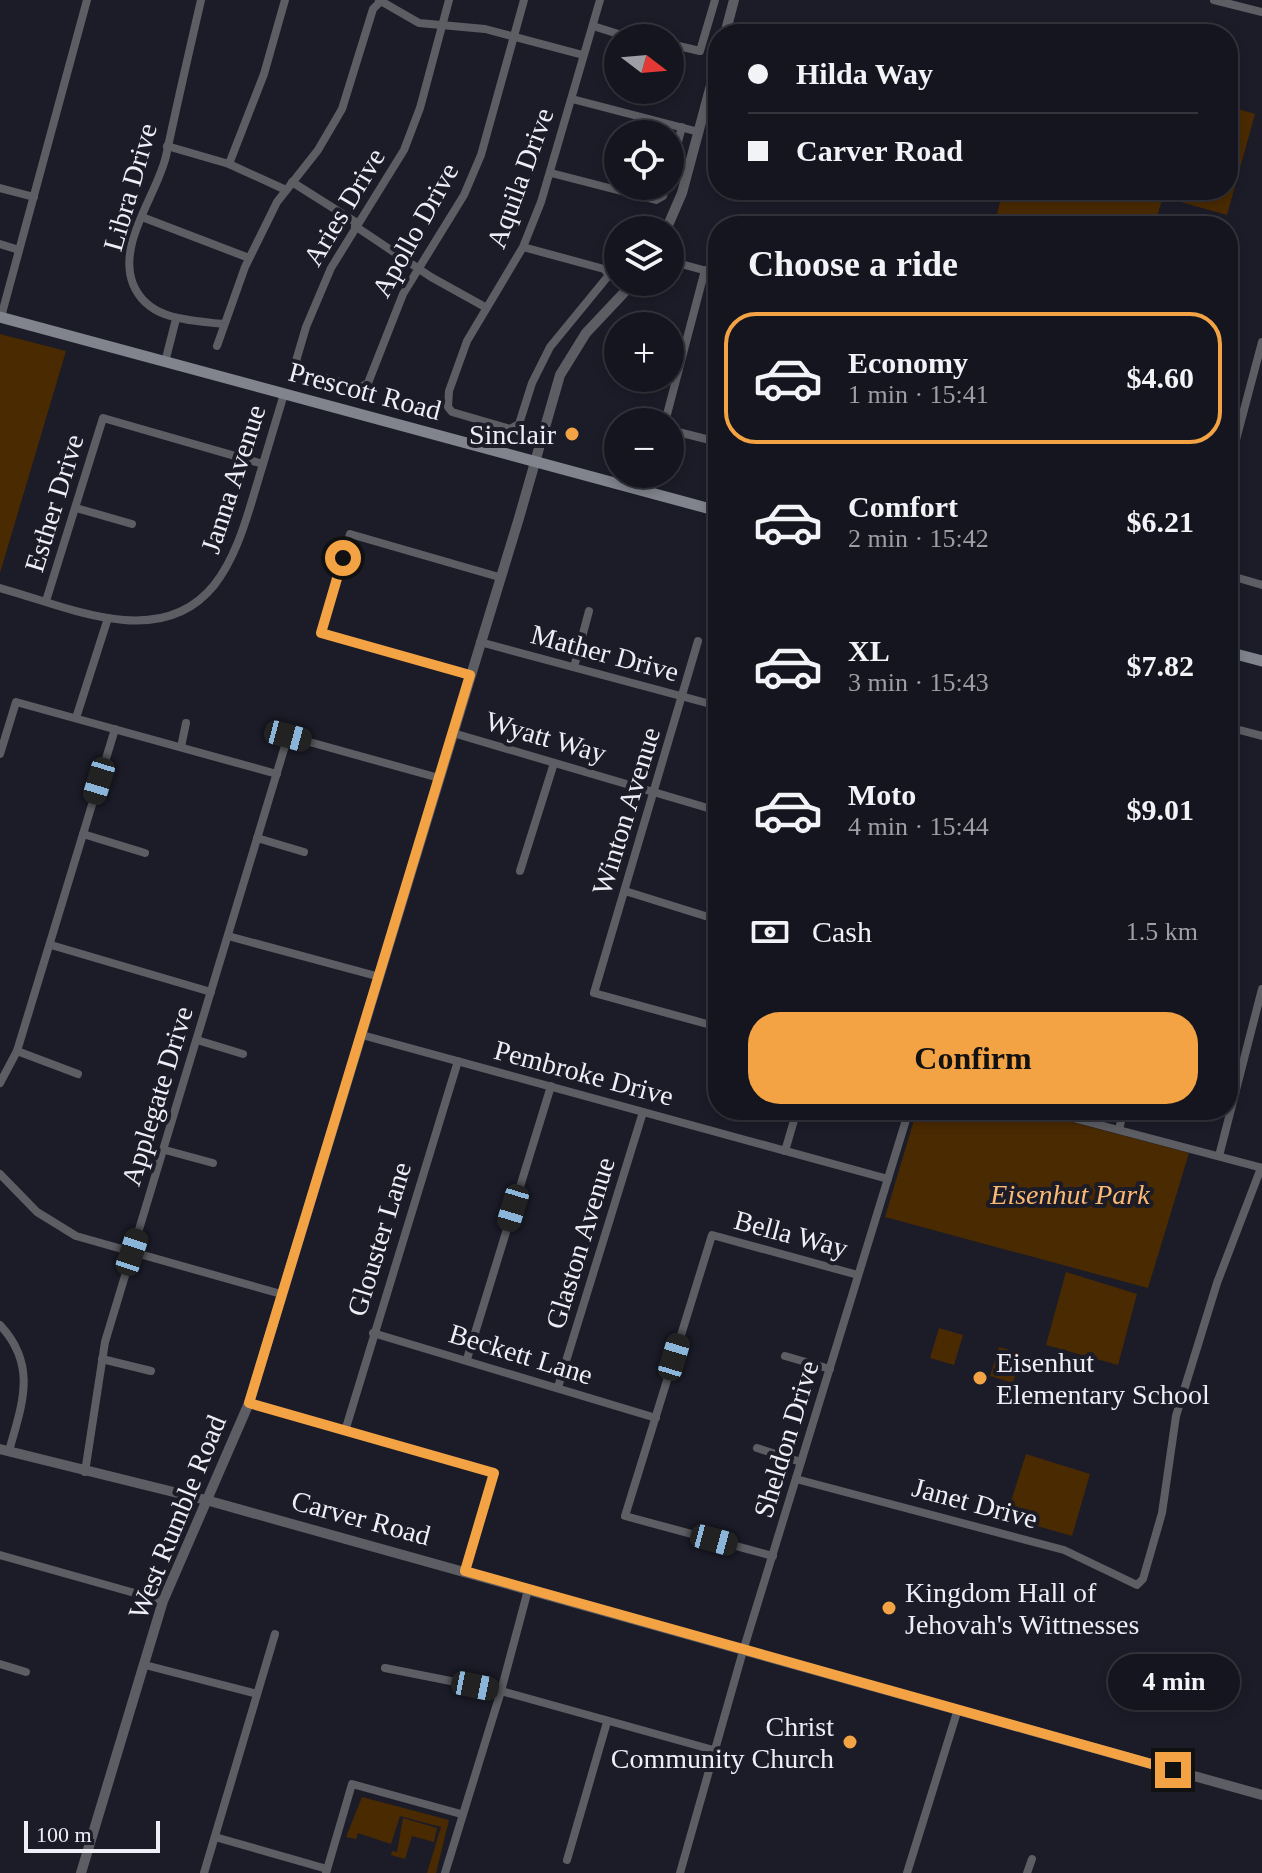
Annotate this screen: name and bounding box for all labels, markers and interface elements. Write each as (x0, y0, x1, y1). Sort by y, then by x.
north arrow (604, 24, 684, 104)
map controls (604, 24, 684, 488)
text: Hilda Way (796, 57, 933, 90)
street label: Aquila Drive (480, 104, 560, 252)
street label: Libra Drive (97, 120, 163, 254)
button: locate (604, 120, 684, 200)
text: Carver Road (796, 134, 963, 167)
street label: Aries Drive (297, 143, 391, 271)
street label: Apollo Drive (365, 158, 465, 302)
button: layers (604, 216, 684, 296)
text: Choose a ride (748, 244, 958, 284)
button: + (604, 312, 684, 392)
icon: car (752, 342, 824, 414)
text: Economy (848, 346, 968, 379)
street label: Prescott Road (285, 356, 445, 426)
text: $4.60 (1127, 361, 1194, 394)
text: 1 min · 15:41 (848, 380, 989, 409)
street label: Janna Avenue (194, 401, 272, 557)
button: − (604, 408, 684, 488)
place label: Sinclair (469, 419, 557, 450)
marker: Sinclair (563, 425, 581, 443)
street label: Esther Drive (18, 430, 90, 576)
icon: car (752, 486, 824, 558)
text: Comfort (848, 490, 958, 523)
text: $6.21 (1127, 505, 1194, 538)
text: 2 min · 15:42 (848, 524, 989, 553)
route start (325, 540, 361, 576)
street label: Mather Drive (528, 618, 682, 688)
icon: car (752, 630, 824, 702)
text: XL (848, 634, 890, 667)
text: $7.82 (1127, 649, 1194, 682)
text: 3 min · 15:43 (848, 668, 989, 697)
street label: Wyatt Way (482, 705, 610, 769)
car (262, 718, 314, 754)
street label: Winton Avenue (586, 724, 666, 898)
car (81, 755, 117, 807)
icon: car (752, 774, 824, 846)
text: Moto (848, 778, 916, 811)
text: $9.01 (1127, 793, 1194, 826)
text: 4 min · 15:44 (848, 812, 989, 841)
icon: cash (748, 910, 792, 954)
text: Cash (812, 915, 872, 948)
text: 1.5 km (1126, 917, 1198, 946)
street label: Applegate Drive (115, 1003, 199, 1189)
button: Confirm (748, 1012, 1198, 1104)
street label: Pembroke Drive (491, 1034, 677, 1112)
street label: Glaston Avenue (539, 1154, 621, 1332)
street label: Glouster Lane (341, 1158, 417, 1320)
park label: Eisenhut Park (989, 1179, 1150, 1210)
car (495, 1182, 531, 1234)
street label: Bella Way (731, 1204, 851, 1264)
car (113, 1225, 151, 1279)
street label: Beckett Lane (445, 1317, 597, 1391)
car (656, 1331, 692, 1383)
place label: Eisenhut Elementary School (996, 1347, 1210, 1410)
street label: Sheldon Drive (747, 1357, 825, 1521)
marker: Eisenhut Elementary School (971, 1369, 989, 1387)
street label: West Rumble Road (122, 1411, 232, 1623)
street label: Janet Drive (909, 1471, 1041, 1535)
street label: Carver Road (288, 1485, 434, 1551)
car (688, 1522, 740, 1558)
place label: Kingdom Hall of Jehovah's Wittnesses (905, 1577, 1139, 1640)
marker: Kingdom Hall of Jehovah's Wittnesses (880, 1599, 898, 1617)
callout: 4 min (1107, 1654, 1239, 1710)
text: 4 min (1143, 1667, 1205, 1696)
car (449, 1670, 501, 1702)
place label: Christ Community Church (611, 1711, 834, 1774)
marker: Christ Community Church (841, 1733, 859, 1751)
route end (1155, 1752, 1191, 1788)
scale bar (24, 1817, 160, 1853)
text: 100 m (36, 1822, 92, 1847)

